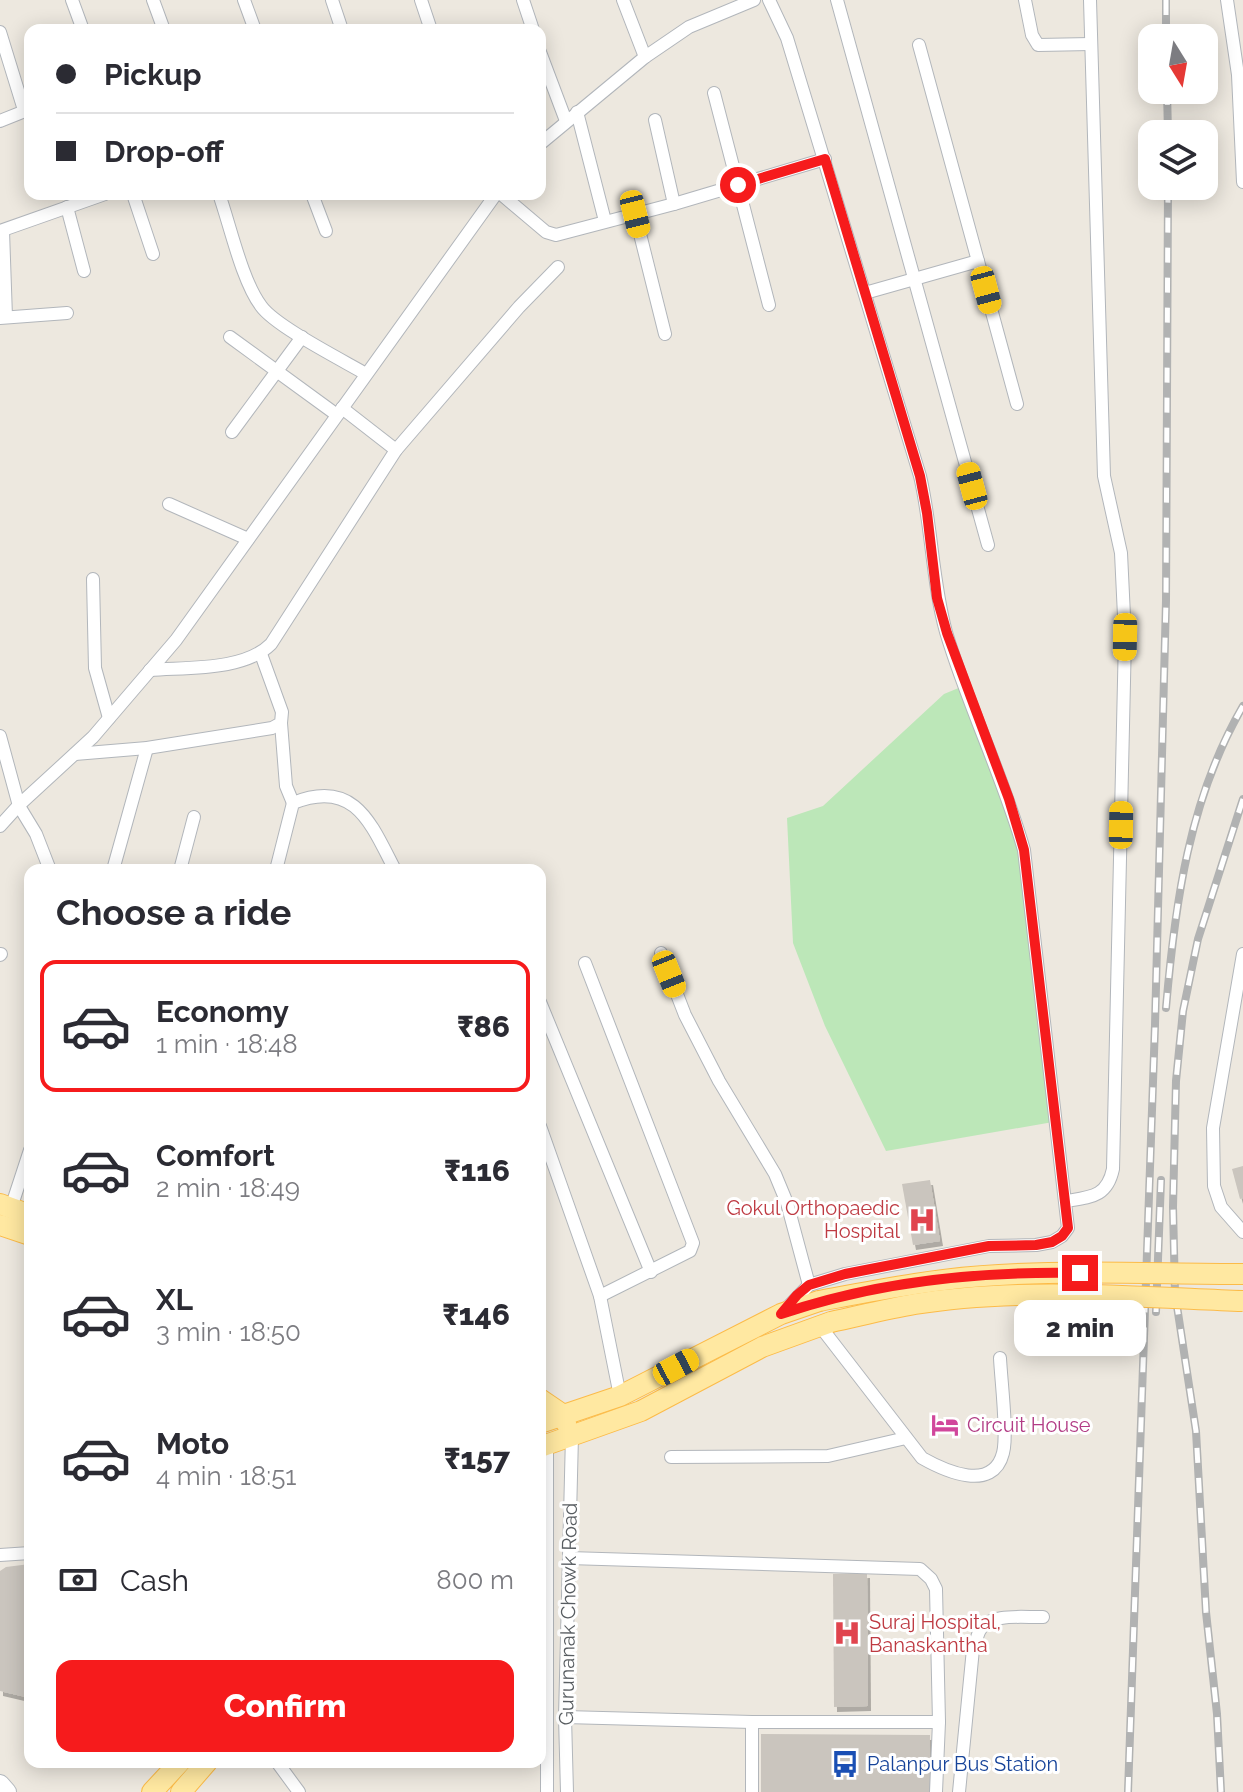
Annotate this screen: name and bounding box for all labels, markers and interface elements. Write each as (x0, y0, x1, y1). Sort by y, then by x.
north arrow (1138, 24, 1218, 104)
map controls (1138, 24, 1218, 200)
text: Pickup (104, 57, 202, 92)
button: layers (1138, 120, 1218, 200)
text: Drop-off (104, 134, 224, 169)
route start (720, 167, 756, 203)
car (618, 188, 652, 240)
car (968, 264, 1004, 316)
car (954, 460, 990, 512)
car (1113, 613, 1137, 661)
car (1109, 801, 1133, 849)
text: Choose a ride (56, 891, 291, 933)
car (649, 947, 689, 1001)
icon: car (60, 990, 132, 1062)
text: Economy (156, 994, 289, 1029)
text: ₹86 (457, 1009, 510, 1044)
text: 1 min · 18:48 (156, 1029, 298, 1059)
icon: car (60, 1134, 132, 1206)
text: Comfort (156, 1138, 275, 1173)
text: ₹116 (444, 1153, 510, 1188)
text: 2 min · 18:49 (156, 1173, 300, 1203)
place label: Gokul Orthopaedic Hospital (726, 1196, 901, 1243)
hospital icon: Gokul Orthopaedic Hospital (907, 1205, 937, 1235)
route end (1062, 1255, 1098, 1291)
icon: car (60, 1278, 132, 1350)
text: XL (156, 1282, 193, 1317)
text: ₹146 (442, 1297, 510, 1332)
callout: 2 min (1014, 1301, 1146, 1357)
text: 2 min (1046, 1313, 1114, 1343)
text: 3 min · 18:50 (156, 1317, 301, 1347)
car (649, 1345, 703, 1389)
hotel icon: Circuit House (930, 1410, 960, 1440)
place label: Circuit House (967, 1413, 1091, 1437)
icon: car (60, 1422, 132, 1494)
text: Moto (156, 1426, 229, 1461)
text: ₹157 (444, 1441, 510, 1476)
text: 4 min · 18:51 (156, 1461, 296, 1491)
street label: Gurunanak Chowk Road (554, 1502, 582, 1726)
icon: cash (56, 1558, 100, 1602)
text: Cash (120, 1563, 189, 1598)
text: 800 m (436, 1565, 514, 1595)
place label: Suraj Hospital, Banaskantha (869, 1610, 1001, 1657)
hospital icon: Suraj Hospital, Banaskantha (832, 1618, 862, 1648)
button: Confirm (56, 1660, 514, 1752)
bus stop icon: Palanpur Bus Station (830, 1749, 860, 1779)
place label: Palanpur Bus Station (867, 1752, 1058, 1776)

